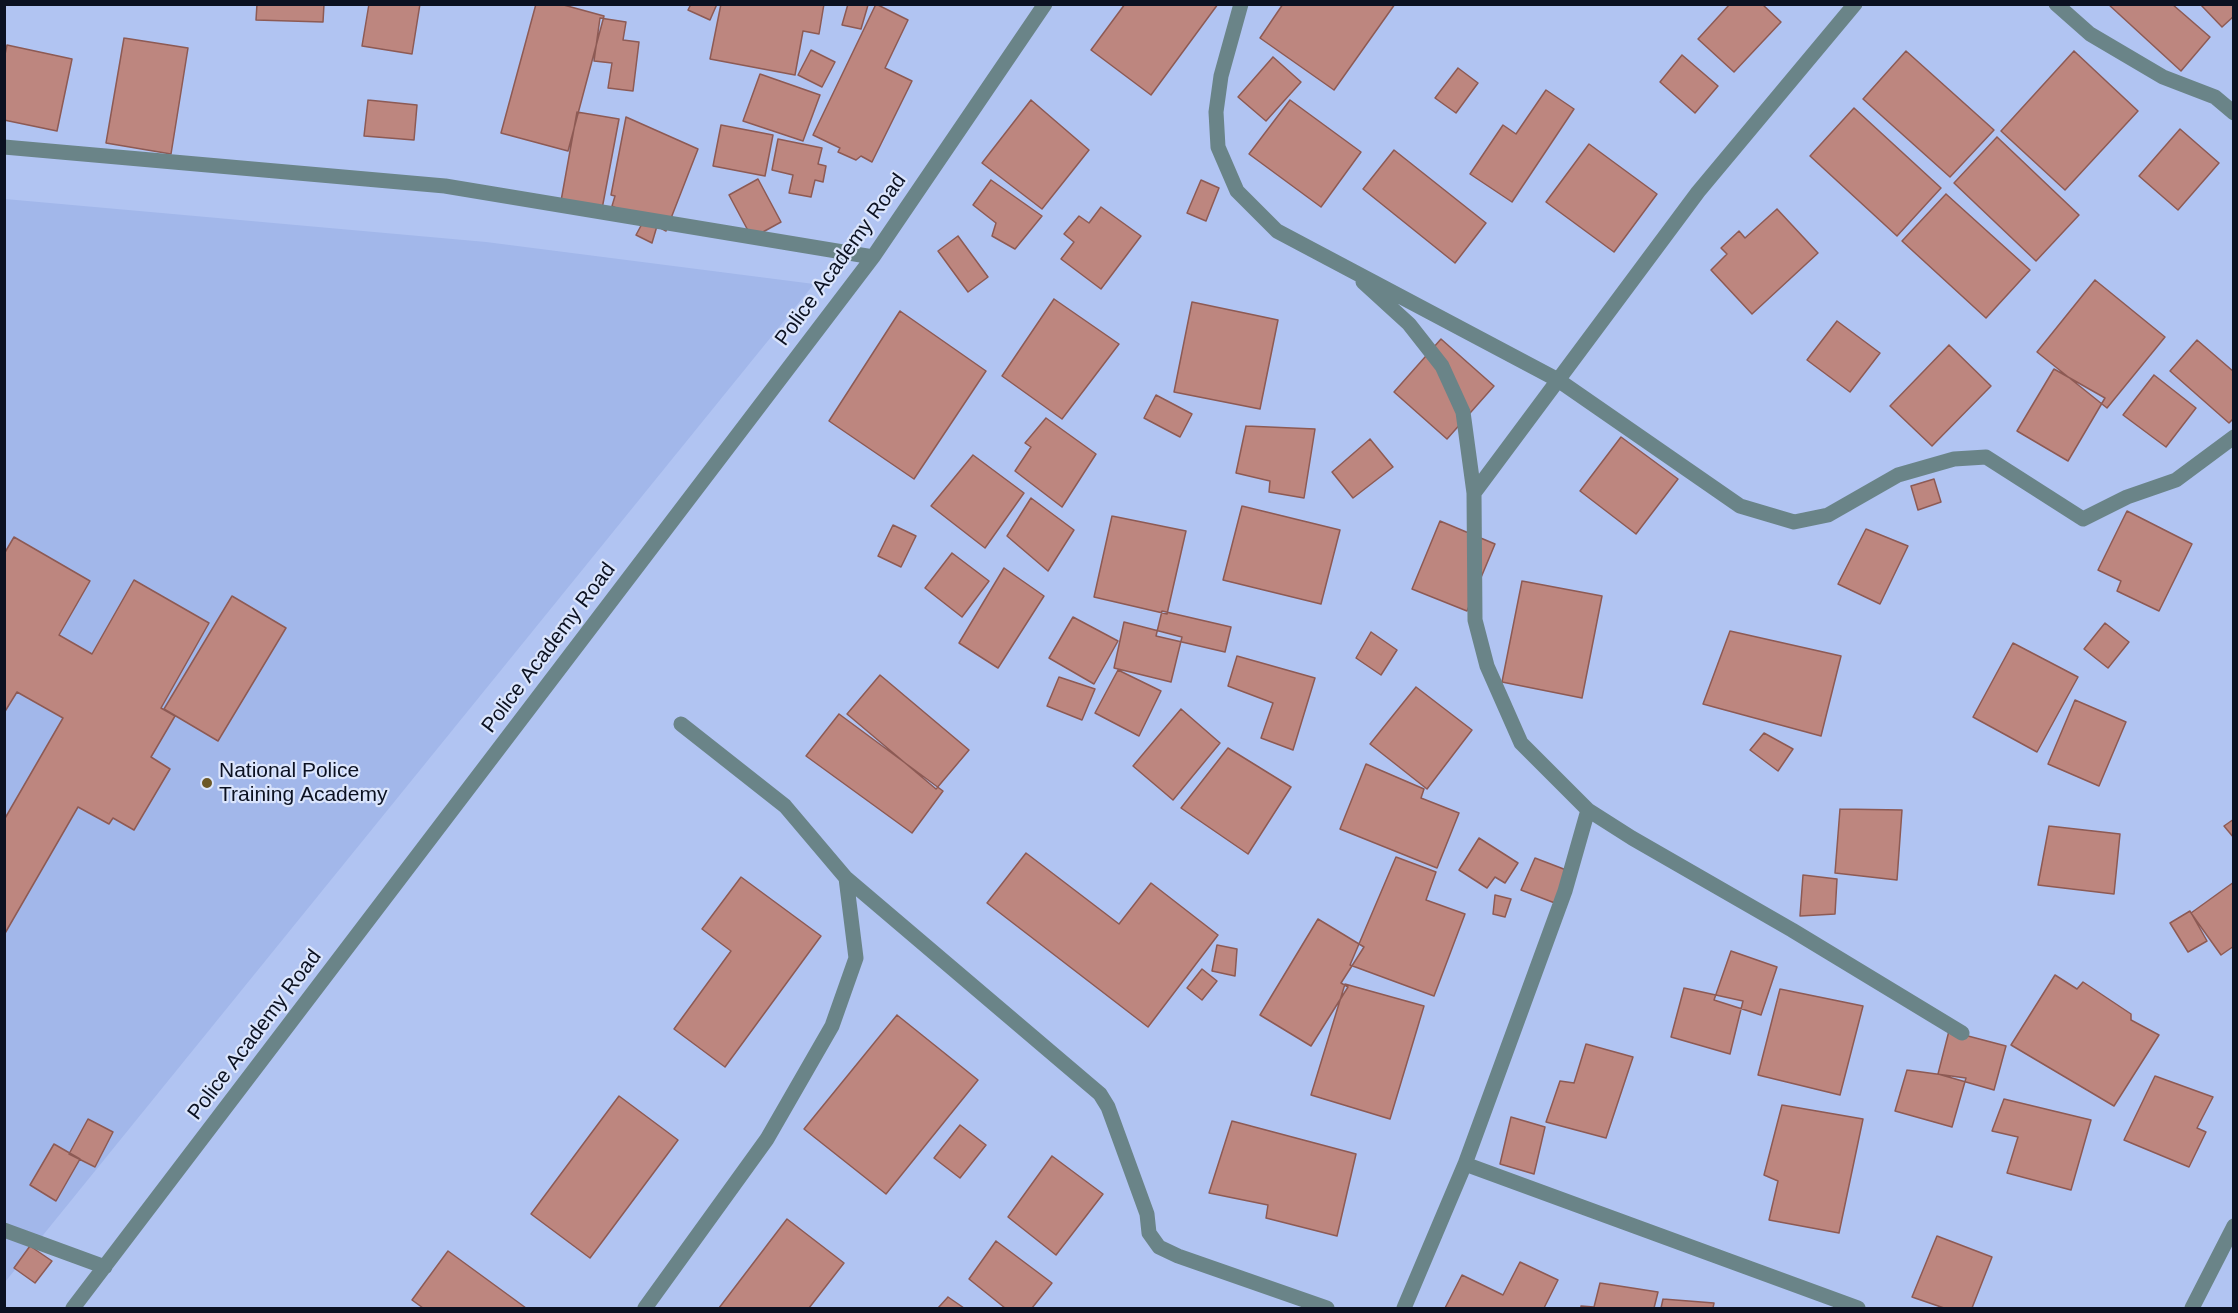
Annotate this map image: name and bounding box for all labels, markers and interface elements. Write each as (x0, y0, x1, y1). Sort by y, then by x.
street label: Police Academy Road (770, 169, 912, 351)
street label: Police Academy Road (477, 558, 621, 738)
place label: National Police Training Academy (219, 758, 387, 808)
marker: National Police Training Academy (200, 776, 214, 790)
street label: Police Academy Road (183, 945, 327, 1125)

